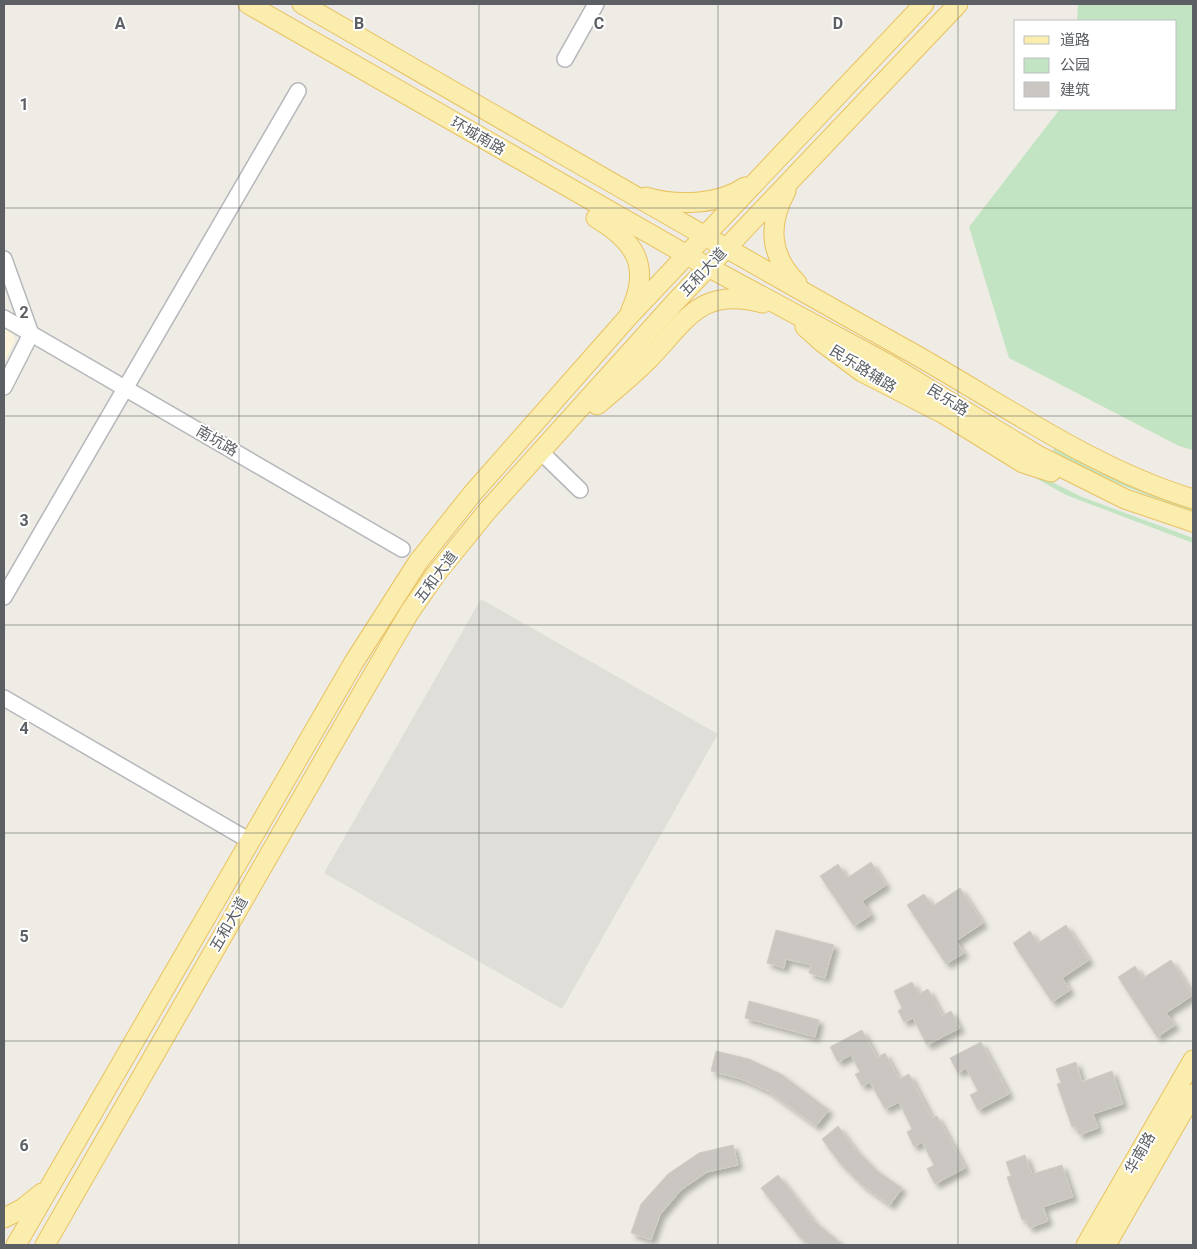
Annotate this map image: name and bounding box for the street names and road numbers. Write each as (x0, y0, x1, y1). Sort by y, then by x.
street label: 环城南路 (448, 113, 508, 159)
street label: 五和大道 (676, 244, 730, 300)
street label: 民乐路辅路 (826, 341, 900, 397)
street label: 民乐路 (924, 380, 972, 420)
street label: 南坑路 (193, 422, 241, 460)
street label: 五和大道 (411, 548, 461, 606)
street label: 五和大道 (206, 894, 252, 954)
street label: 华南路 (1121, 1129, 1159, 1177)

